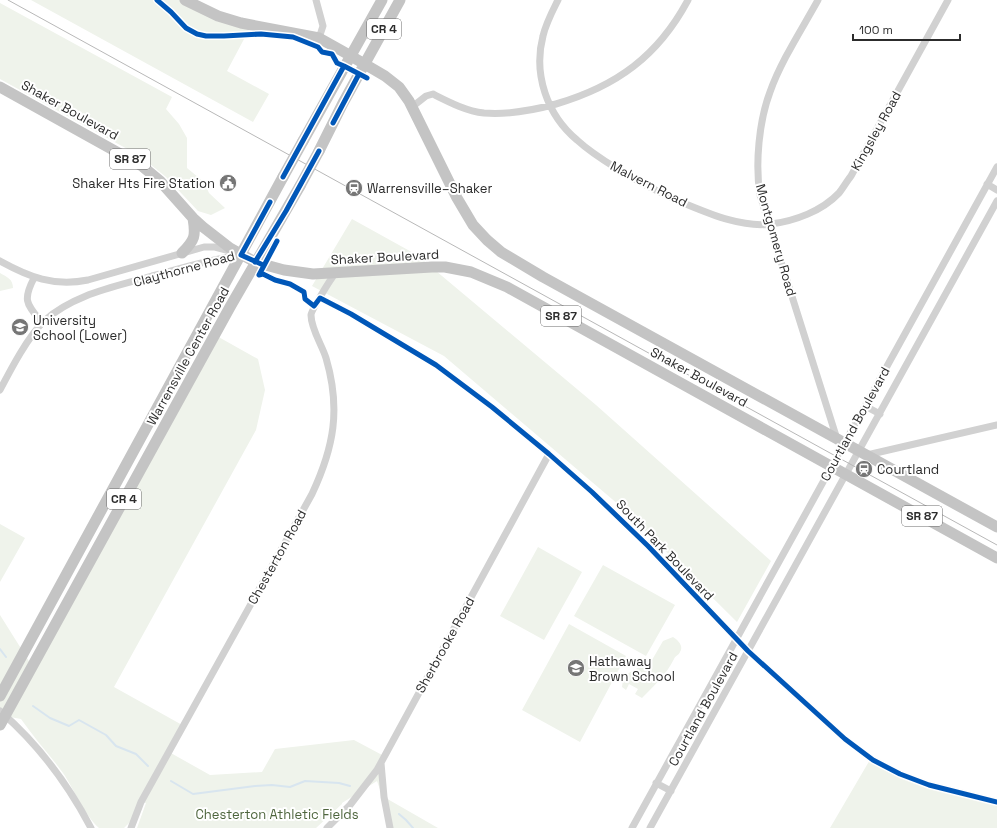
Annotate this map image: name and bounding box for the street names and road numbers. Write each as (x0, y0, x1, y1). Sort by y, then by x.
road number: CR 4 (367, 19, 401, 39)
street label: Shaker Boulevard (18, 76, 122, 144)
street label: Kingsley Road (847, 88, 905, 174)
road number: SR 87 (110, 149, 150, 169)
street label: Malvern Road (608, 157, 690, 211)
street label: Montgomery Road (752, 182, 800, 298)
street label: Shaker Boulevard (330, 246, 440, 268)
street label: Claythorne Road (131, 247, 237, 291)
street label: Warrensville Center Road (143, 284, 233, 428)
road number: SR 87 (541, 306, 581, 326)
street label: Shaker Boulevard (647, 343, 751, 411)
street label: Courtland Boulevard (817, 364, 893, 484)
road number: CR 4 (107, 489, 141, 509)
street label: South Park Boulevard (612, 496, 718, 604)
street label: Chesterton Road (244, 506, 310, 608)
road number: SR 87 (902, 506, 942, 526)
street label: Sherbrooke Road (412, 594, 478, 696)
street label: Courtland Boulevard (665, 649, 741, 769)

